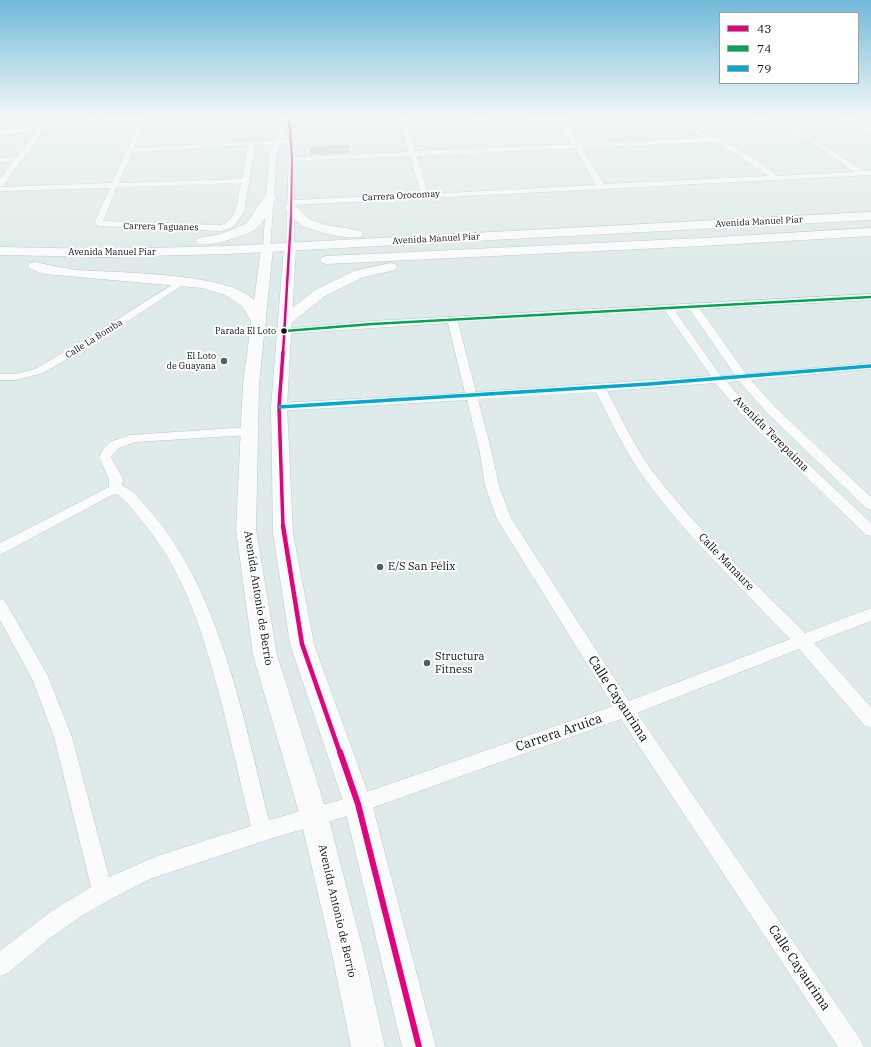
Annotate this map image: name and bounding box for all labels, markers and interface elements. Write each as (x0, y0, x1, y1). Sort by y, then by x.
legend (719, 12, 859, 84)
text: 43 (757, 21, 771, 36)
text: 74 (757, 41, 771, 56)
text: 79 (757, 61, 771, 76)
street label: Carrera Orocomay (362, 189, 440, 203)
street label: Avenida Manuel Piar (715, 214, 803, 230)
street label: Carrera Taguanes (123, 221, 199, 233)
street label: Avenida Manuel Piar (392, 231, 480, 247)
street label: Avenida Manuel Piar (68, 247, 156, 257)
street label: Calle La Bomba (63, 317, 125, 361)
place label: Parada El Loto (215, 326, 276, 336)
marker: Parada El Loto (279, 326, 289, 336)
place label: El Loto de Guayana (166, 351, 216, 372)
marker: El Loto de Guayana (219, 356, 229, 366)
street label: Avenida Terepaima (731, 394, 811, 474)
street label: Avenida Antonio de Berrío (241, 530, 275, 666)
street label: Calle Manaure (695, 531, 757, 593)
place label: E/S San Félix (388, 560, 455, 574)
marker: E/S San Félix (375, 562, 385, 572)
place label: Structura Fitness (435, 650, 484, 676)
street label: Calle Cayaurima (584, 653, 652, 745)
marker: Structura Fitness (422, 658, 432, 668)
street label: Carrera Aruica (514, 711, 604, 755)
street label: Avenida Antonio de Berrío (315, 843, 359, 979)
street label: Calle Cayaurima (765, 922, 833, 1014)

